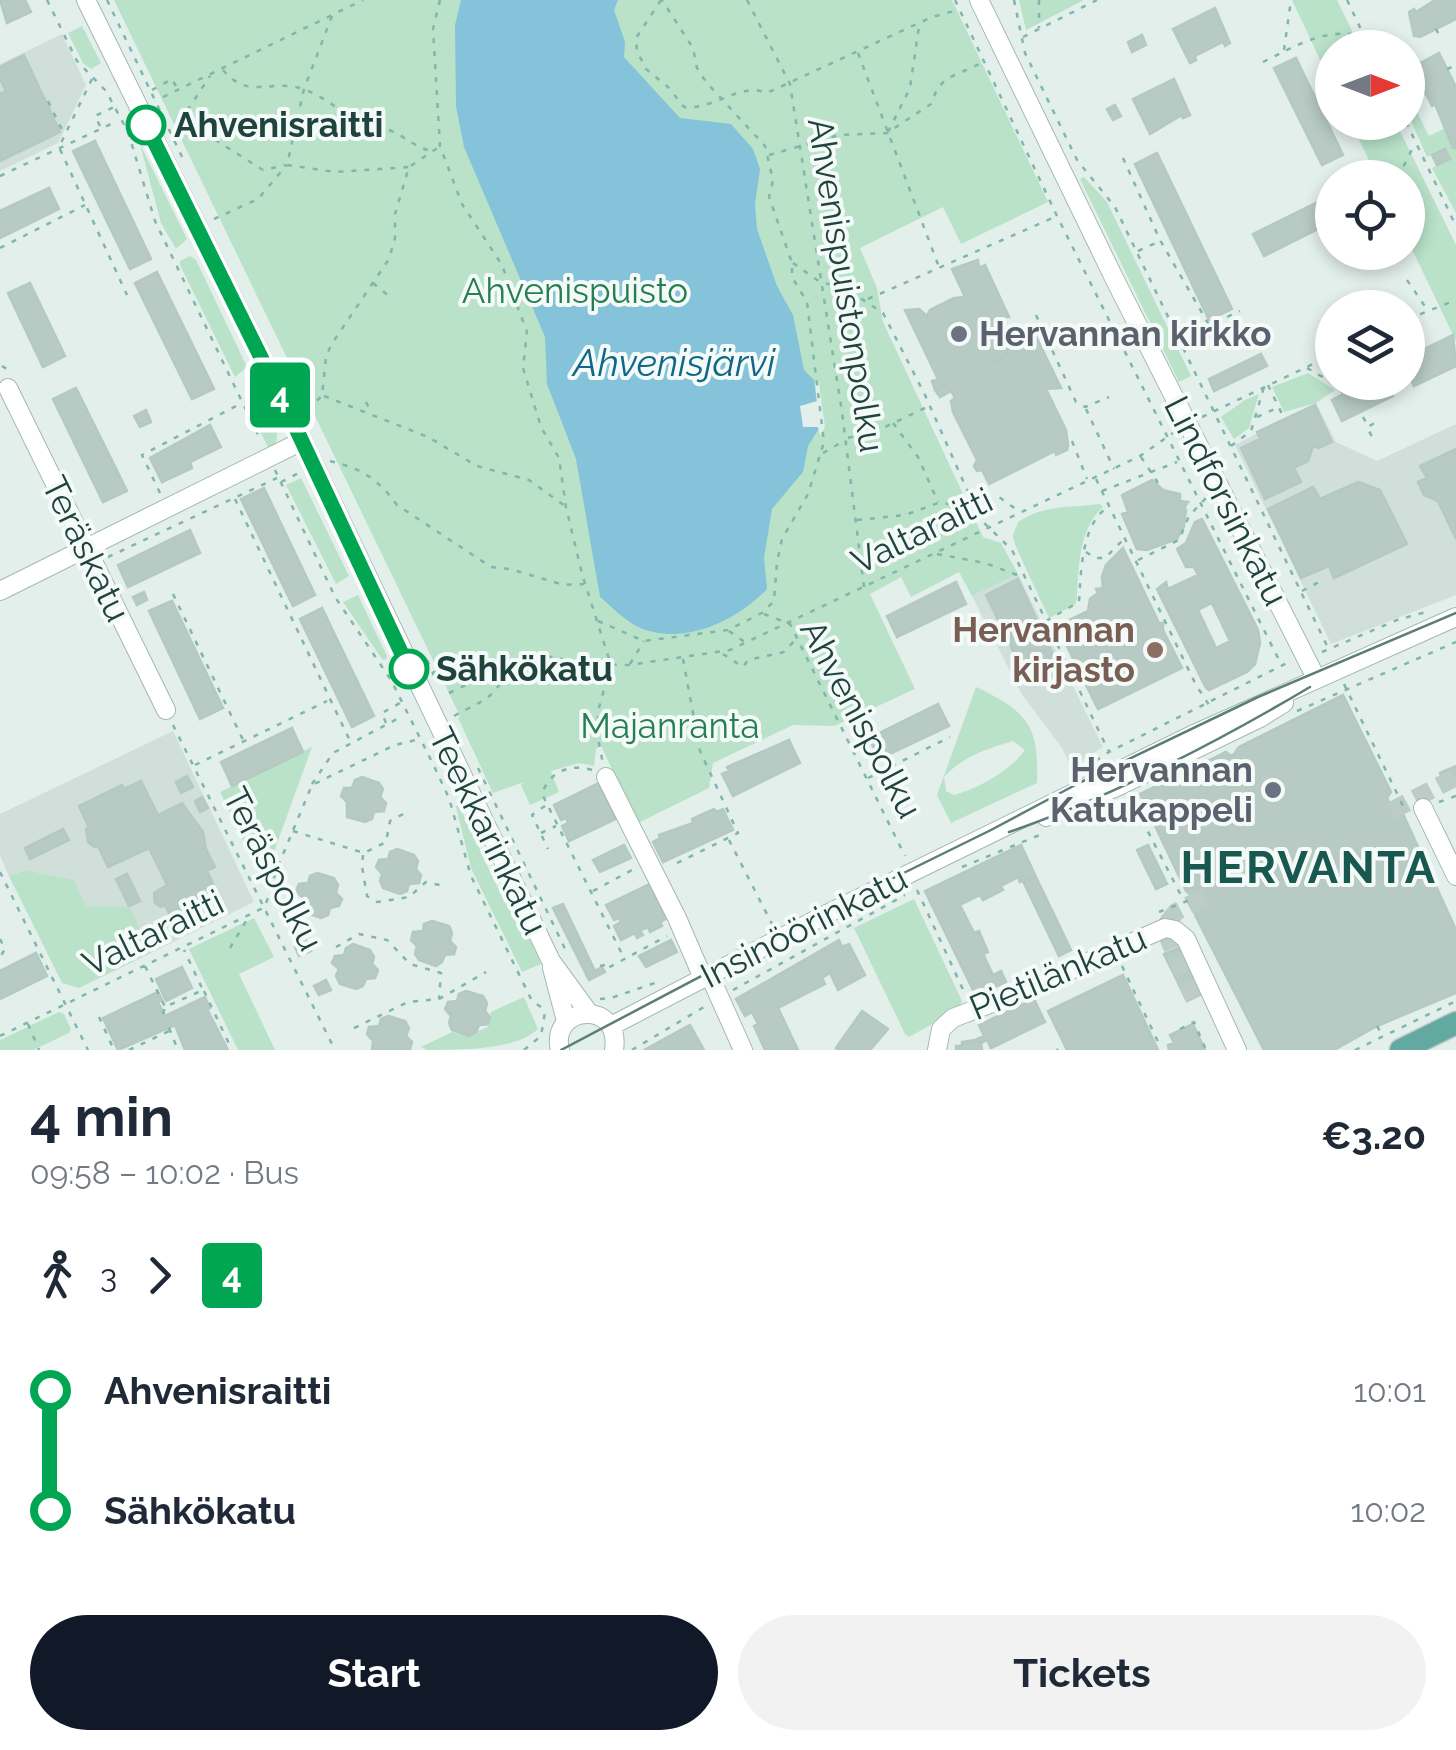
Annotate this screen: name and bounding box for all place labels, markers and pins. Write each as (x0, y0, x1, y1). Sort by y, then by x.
place label: Ahvenisraitti (174, 104, 384, 145)
marker: Ahvenisraitti (127, 106, 165, 144)
place label: Hervannan kirkko (979, 313, 1271, 354)
marker: Hervannan kirkko (948, 323, 970, 345)
place label: Hervannan kirjasto (952, 609, 1135, 690)
marker: Hervannan kirjasto (1144, 639, 1166, 661)
place label: Sähkökatu (436, 648, 613, 689)
marker: Sähkökatu (390, 650, 428, 688)
place label: Hervannan Katukappeli (1050, 749, 1253, 830)
marker: Hervannan Katukappeli (1262, 779, 1284, 801)

